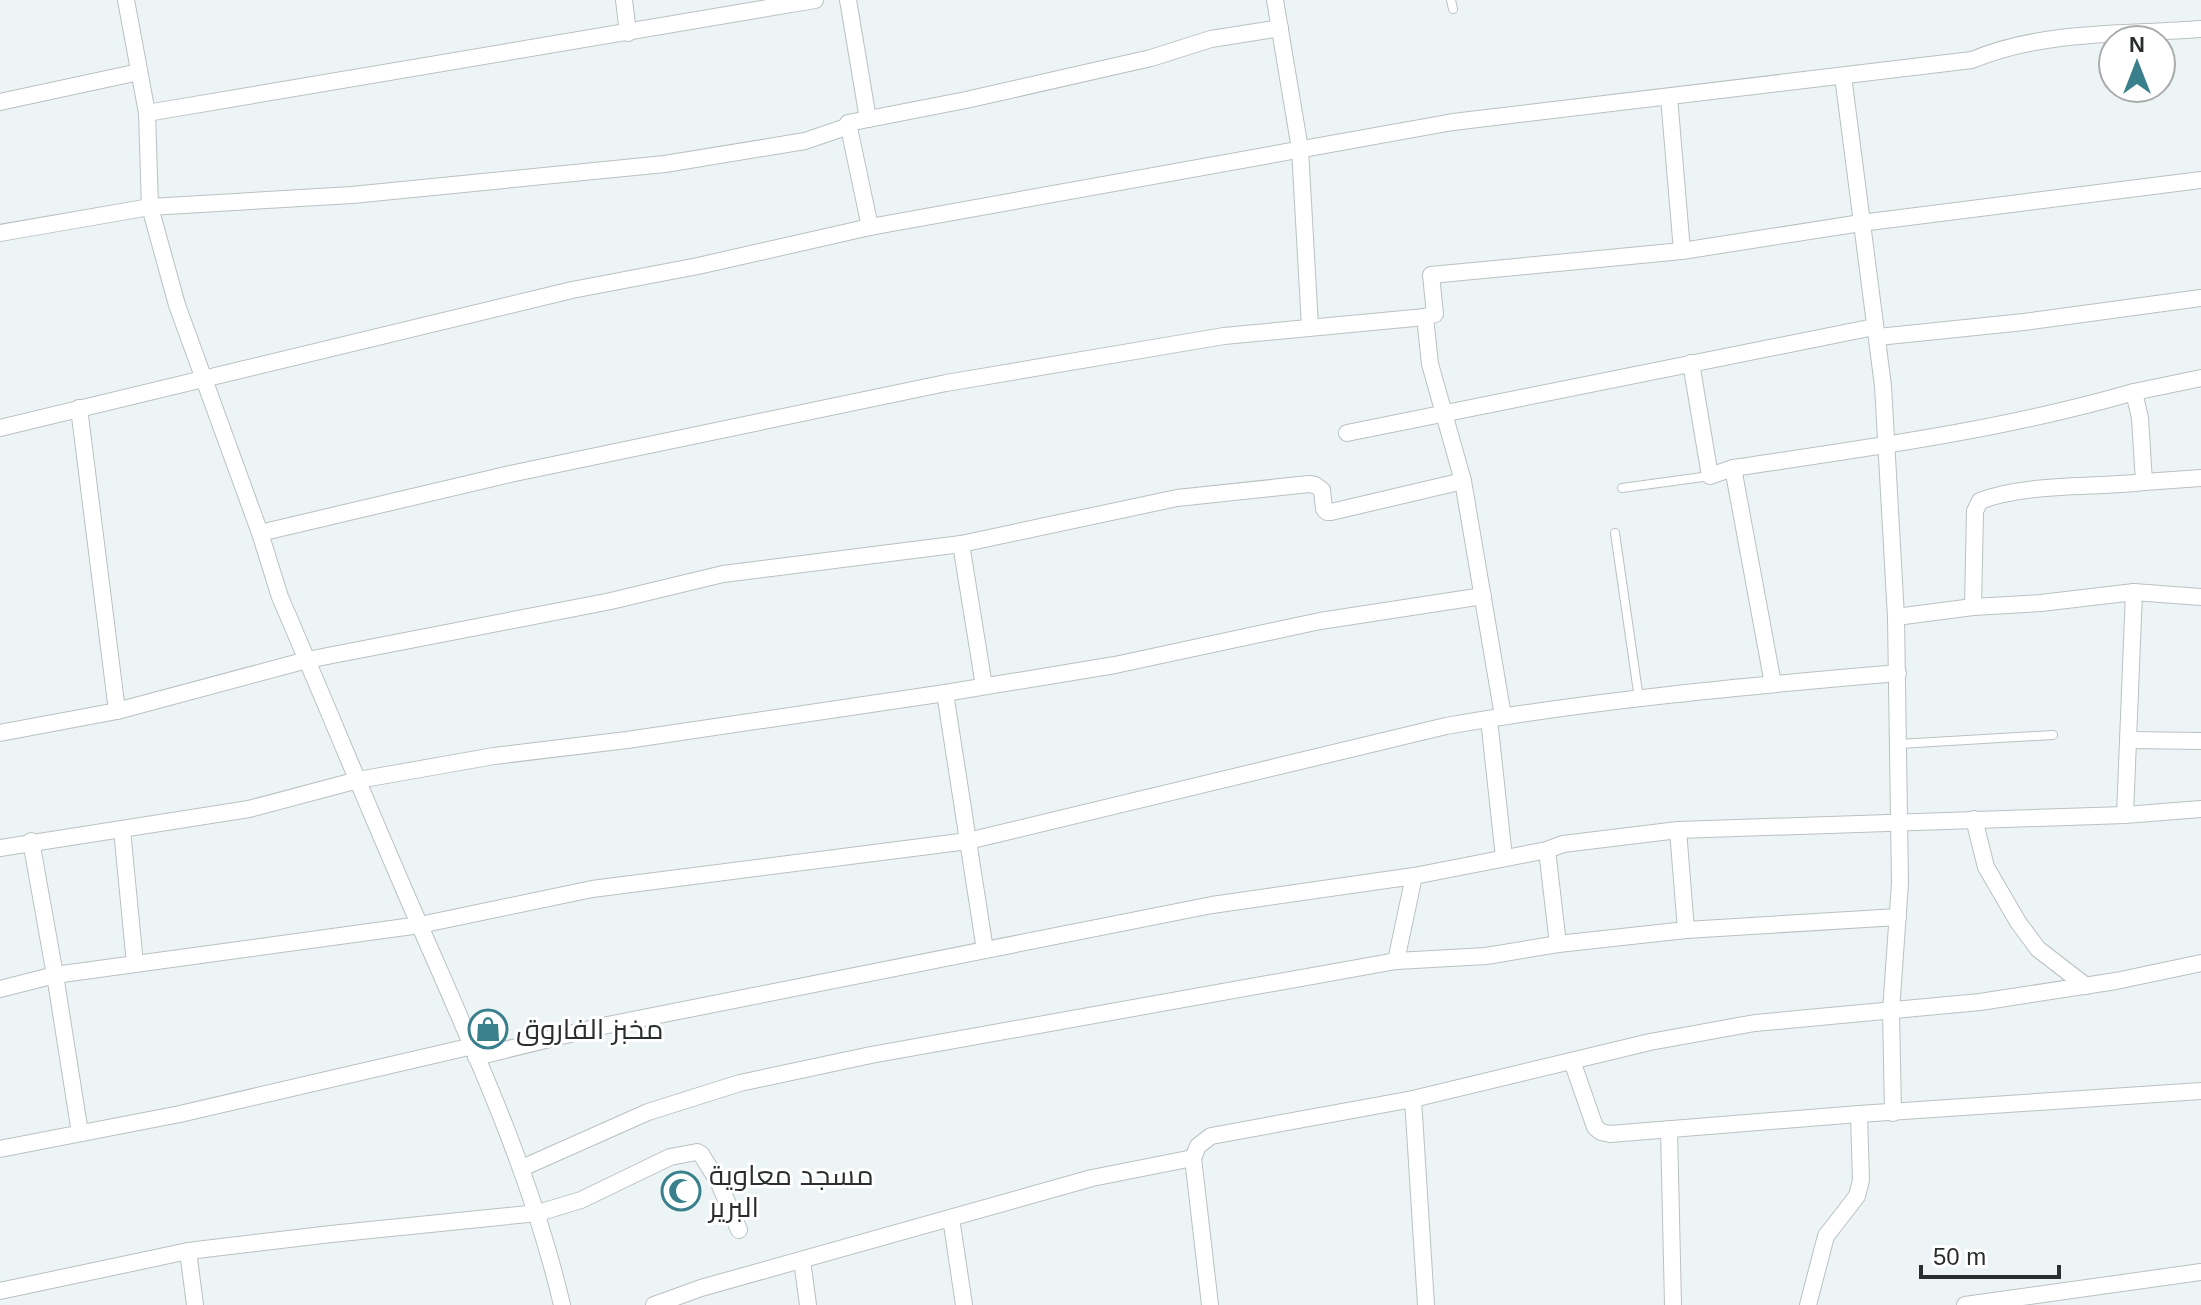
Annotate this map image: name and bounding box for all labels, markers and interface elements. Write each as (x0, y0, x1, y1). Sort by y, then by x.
north arrow (2097, 24, 2177, 104)
text: N (2129, 32, 2145, 57)
shop icon: مخبز الفاروق (467, 1008, 509, 1050)
place label: مخبز الفاروق (516, 1014, 663, 1046)
place label: مسجد معاوية البرير (707, 1160, 874, 1223)
mosque icon: مسجد معاوية البرير (660, 1170, 702, 1212)
scale bar (1921, 1229, 2059, 1279)
text: 50 m (1933, 1243, 1986, 1270)

